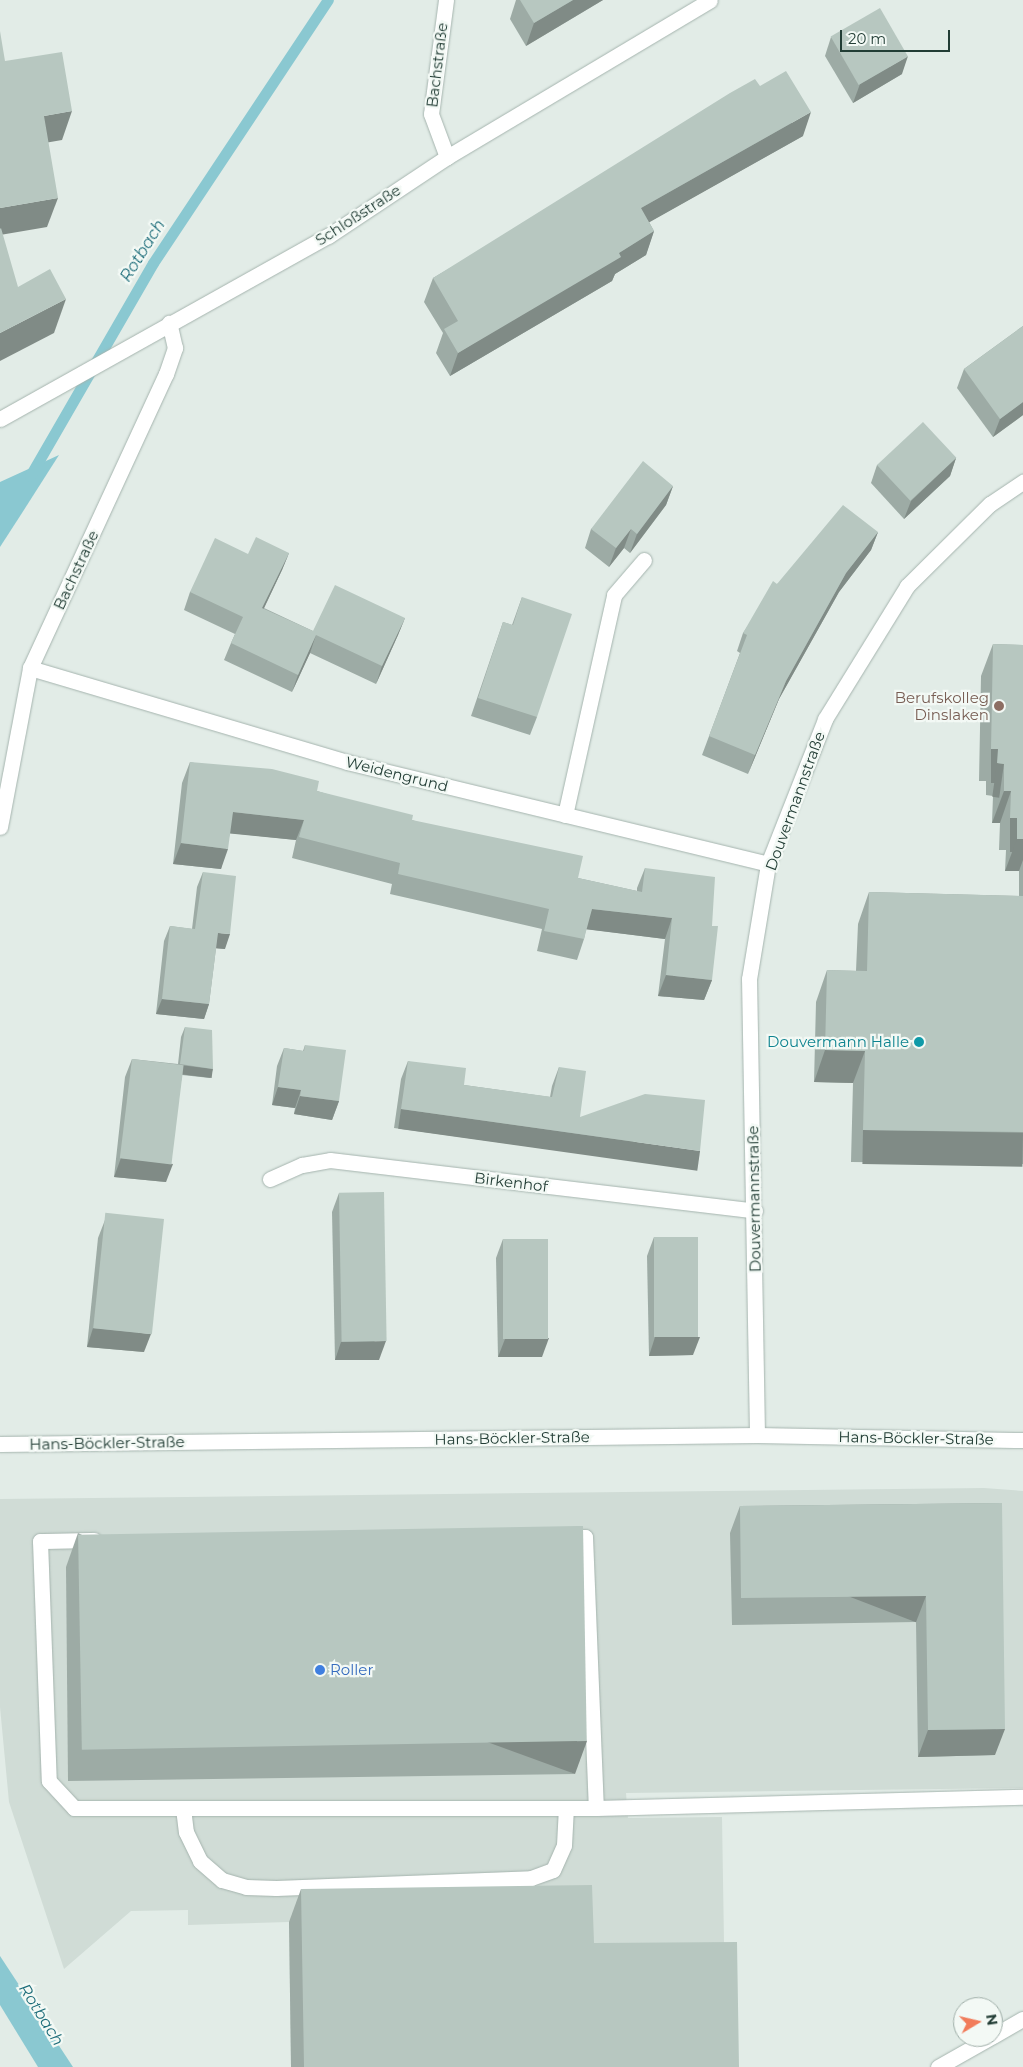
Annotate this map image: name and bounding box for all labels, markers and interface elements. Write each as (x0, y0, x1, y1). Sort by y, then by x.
scale bar (843, 20, 953, 52)
street label: Bachstraße (423, 22, 451, 108)
text: 20 m (848, 29, 886, 48)
street label: Schloßstraße (312, 181, 404, 249)
water label: Rotbach (116, 216, 170, 286)
street label: Bachstraße (50, 528, 102, 612)
place label: Berufskolleg Dinslaken (895, 688, 989, 723)
marker: Berufskolleg Dinslaken (993, 700, 1005, 712)
street label: Douvermannstraße (761, 729, 829, 873)
street label: Weidengrund (344, 753, 450, 795)
place label: Douvermann Halle (767, 1033, 909, 1051)
marker: Douvermann Halle (913, 1036, 925, 1048)
street label: Douvermannstraße (744, 1126, 764, 1272)
street label: Birkenhof (473, 1169, 549, 1195)
street label: Hans-Böckler-Straße (434, 1428, 590, 1448)
street label: Hans-Böckler-Straße (838, 1428, 994, 1448)
street label: Hans-Böckler-Straße (29, 1433, 185, 1453)
place label: Roller (330, 1661, 373, 1679)
marker: Roller (314, 1664, 326, 1676)
water label: Rotbach (14, 1980, 68, 2050)
north arrow (953, 1997, 1003, 2047)
text: N (982, 2013, 1002, 2027)

